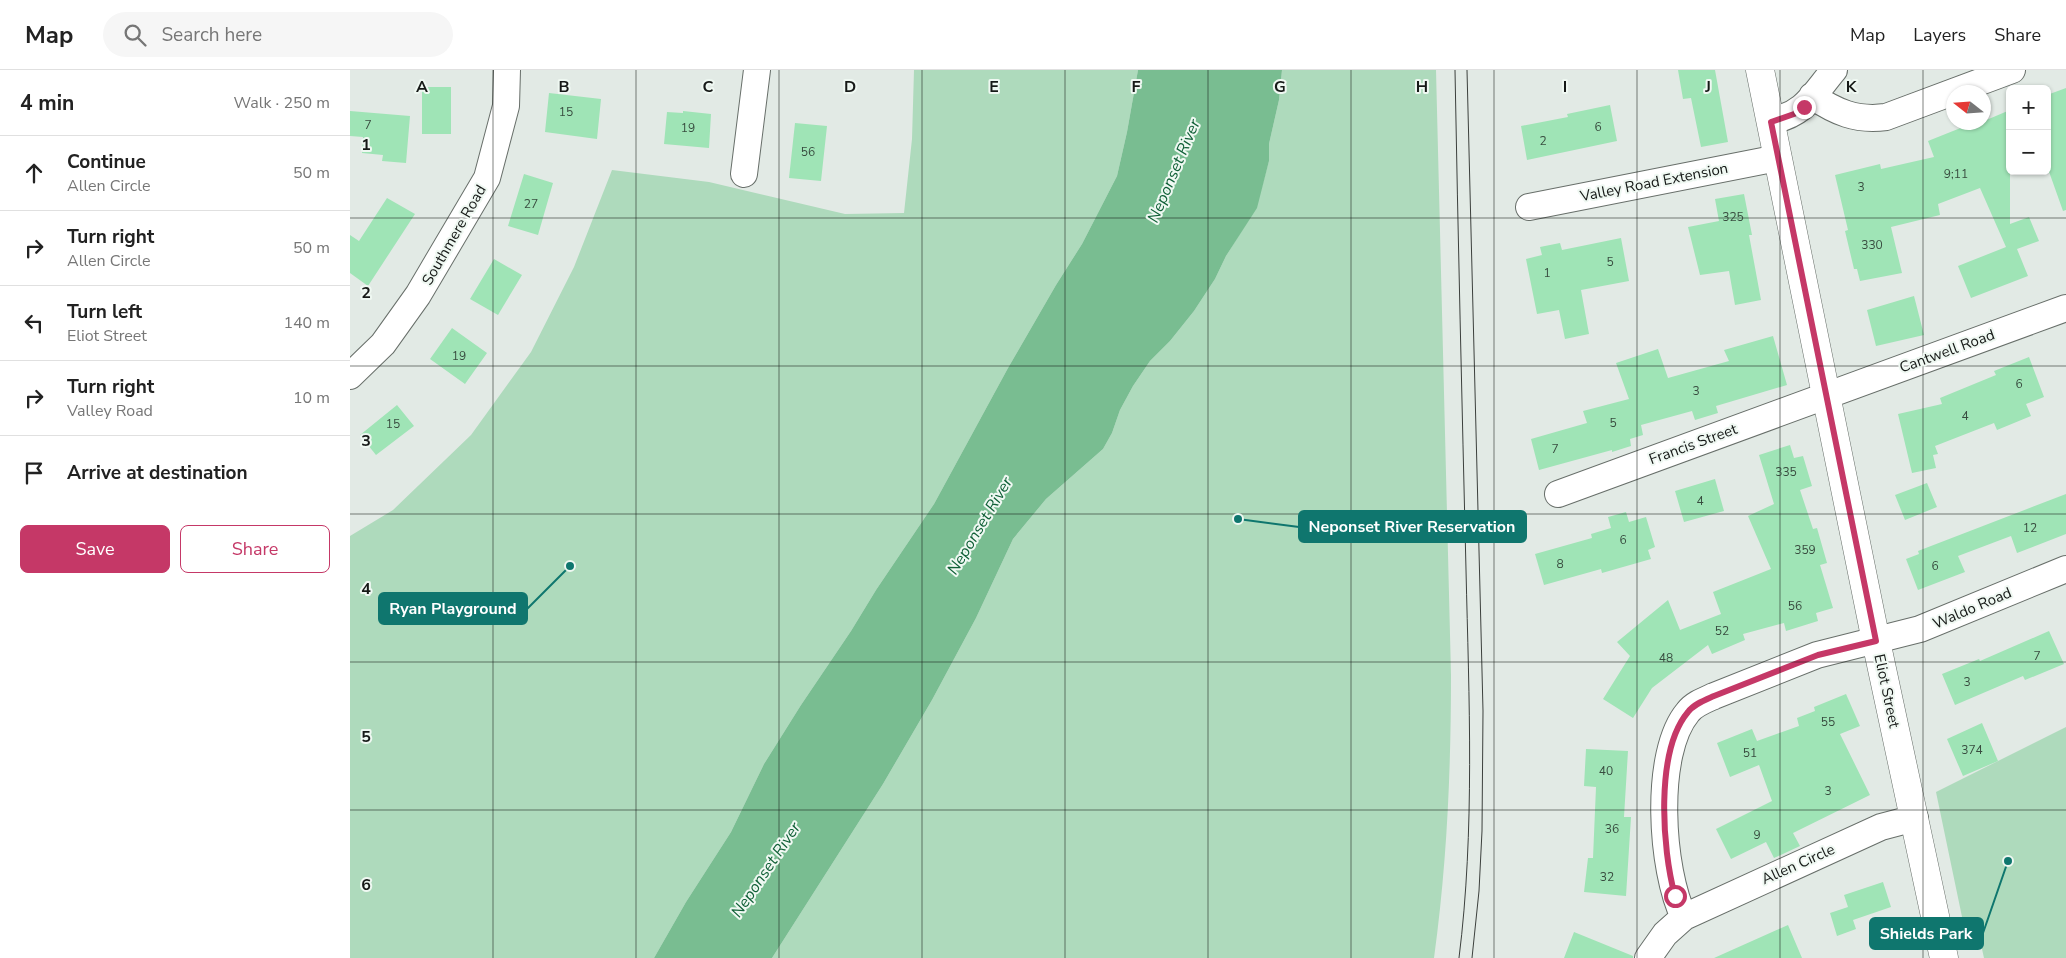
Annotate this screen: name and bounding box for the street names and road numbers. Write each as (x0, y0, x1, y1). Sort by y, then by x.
street label: Valley Road Extension (1577, 158, 1730, 206)
street label: Southmere Road (417, 181, 491, 289)
street label: Cantwell Road (1897, 325, 1997, 377)
street label: Francis Street (1646, 419, 1740, 469)
street label: Waldo Road (1930, 582, 2014, 634)
street label: Eliot Street (1869, 652, 1905, 730)
street label: Allen Circle (1758, 839, 1838, 889)

